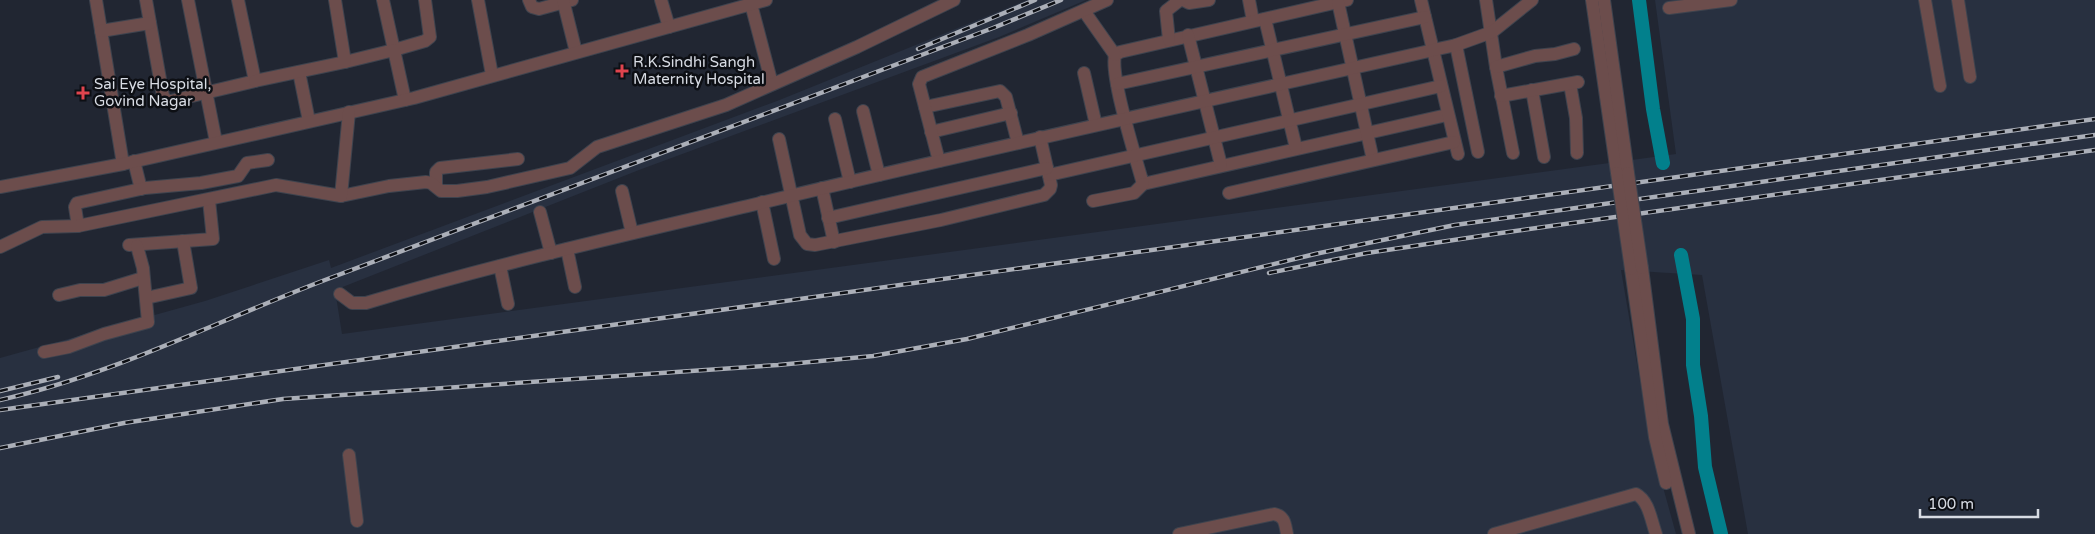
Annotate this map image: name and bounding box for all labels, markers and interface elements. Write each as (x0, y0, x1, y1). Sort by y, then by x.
place label: R.K.Sindhi Sangh Maternity Hospital (633, 53, 765, 88)
marker: R.K.Sindhi Sangh Maternity Hospital (615, 64, 629, 78)
place label: Sai Eye Hospital, Govind Nagar (94, 75, 211, 110)
marker: Sai Eye Hospital, Govind Nagar (76, 86, 90, 100)
scale bar (1920, 486, 2038, 518)
text: 100 m (1928, 495, 1974, 513)

